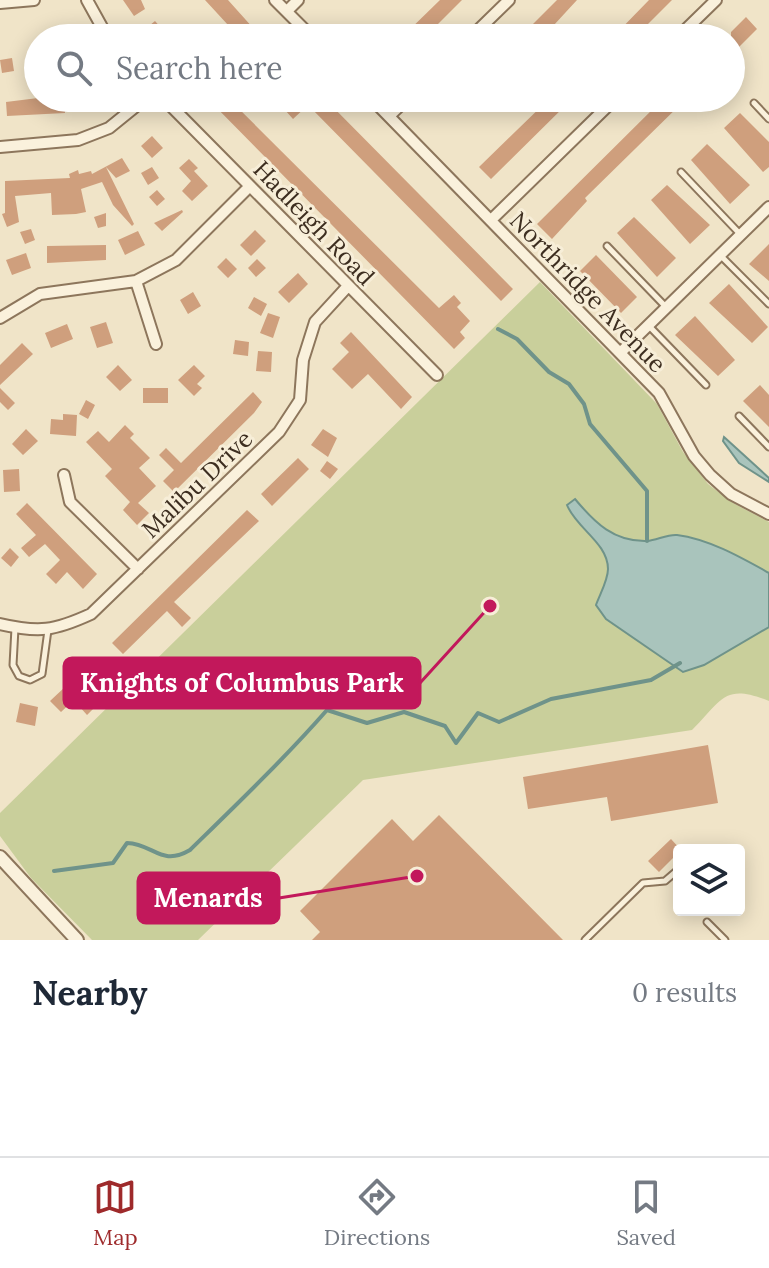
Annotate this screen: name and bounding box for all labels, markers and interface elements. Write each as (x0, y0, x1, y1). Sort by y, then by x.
search box (24, 24, 745, 112)
icon: search (52, 46, 96, 90)
text: Search here (116, 49, 283, 87)
street label: Hadleigh Road (247, 154, 381, 292)
street label: Northridge Avenue (503, 205, 673, 379)
street label: Malibu Drive (135, 423, 259, 545)
callout: Knights of Columbus Park (64, 658, 420, 708)
text: Knights of Columbus Park (80, 666, 404, 699)
map controls (673, 844, 745, 916)
button: layers (673, 844, 745, 916)
callout: Menards (138, 873, 279, 923)
text: Menards (153, 881, 263, 914)
text: Nearby (32, 971, 148, 1014)
text: 0 results (632, 976, 737, 1009)
tab: Map (93, 1175, 138, 1251)
tab: Directions (324, 1175, 430, 1251)
tab: Saved (616, 1175, 676, 1251)

